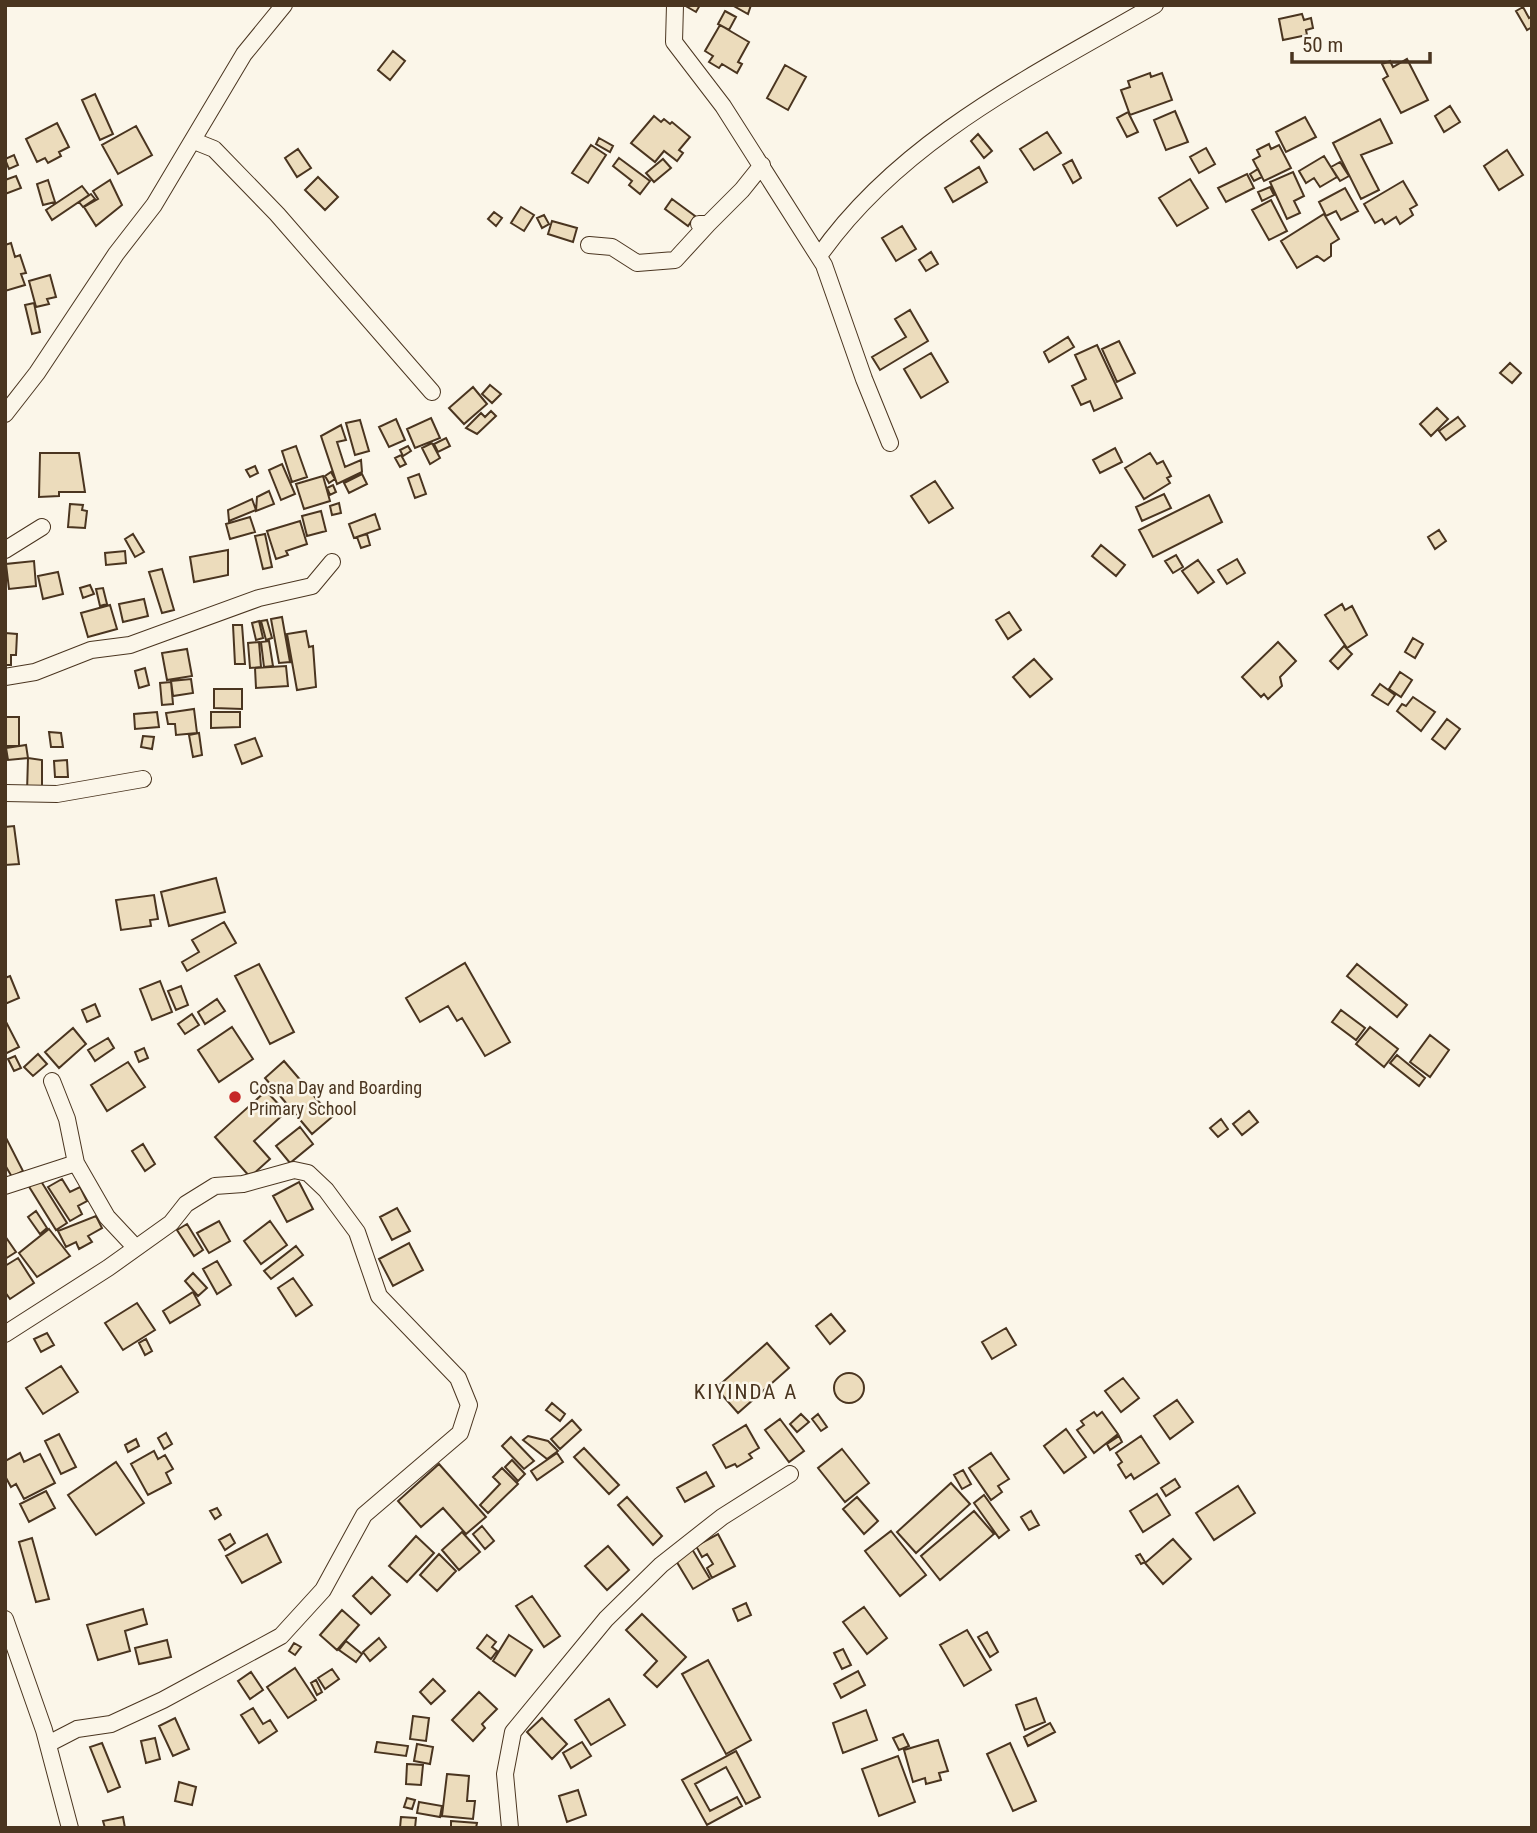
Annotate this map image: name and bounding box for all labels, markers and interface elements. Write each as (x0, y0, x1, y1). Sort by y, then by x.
scale bar (1292, 21, 1430, 65)
text: 50 m (1302, 33, 1343, 57)
place label: Cosna Day and Boarding Primary School (249, 1077, 422, 1119)
marker: Cosna Day and Boarding Primary School (227, 1089, 243, 1105)
district label: KIYINDA A (694, 1380, 798, 1404)

